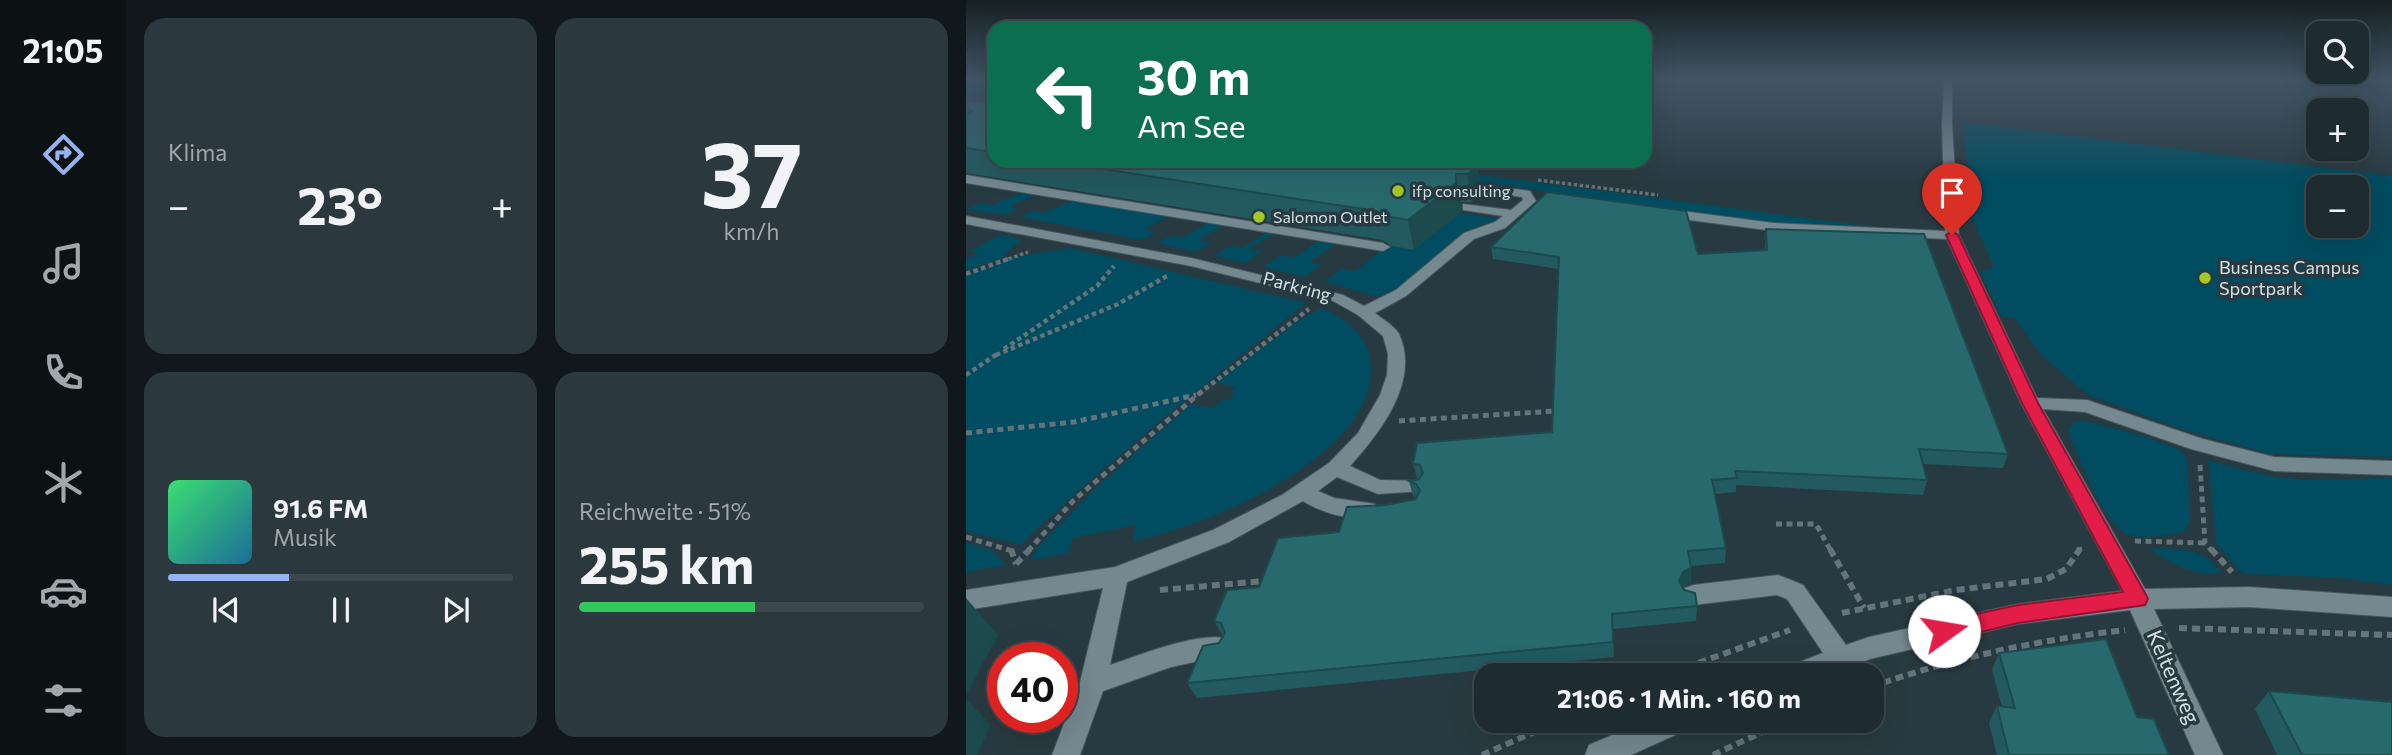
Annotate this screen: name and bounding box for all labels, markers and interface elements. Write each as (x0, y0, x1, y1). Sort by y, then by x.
map controls (2306, 21, 2369, 238)
button: search (2306, 21, 2369, 84)
text: 21:05 (22, 30, 104, 70)
text: 30 m (1137, 45, 1250, 105)
icon: left (1022, 49, 1113, 140)
button: + (2306, 98, 2369, 161)
text: Am See (1137, 105, 1246, 145)
text: 37 (700, 115, 803, 227)
icon: directions (39, 130, 88, 179)
text: Klima (168, 138, 227, 166)
pin (1922, 163, 1982, 235)
text: 23° (297, 172, 383, 236)
icon: arrive (1933, 174, 1971, 212)
button: − (2306, 175, 2369, 238)
text: − (168, 181, 190, 228)
text: + (491, 181, 513, 228)
place label: ifp consulting (1412, 181, 1511, 200)
marker: ifp consulting (1390, 183, 1406, 199)
place label: Salomon Outlet (1273, 207, 1388, 226)
marker: Salomon Outlet (1251, 209, 1267, 225)
text: km/h (724, 217, 779, 245)
icon: music (39, 239, 88, 288)
place label: Business Campus Sportpark (2219, 256, 2359, 299)
street label: Parkring (1261, 266, 1334, 306)
marker: Business Campus Sportpark (2197, 270, 2213, 286)
icon: phone (39, 348, 88, 397)
icon: climate (39, 458, 88, 507)
text: 91.6 FM (273, 492, 368, 523)
text: Reichweite · 51% (579, 497, 751, 525)
text: Musik (273, 523, 337, 551)
text: 255 km (579, 531, 754, 595)
icon: car (39, 567, 88, 616)
icon: previous (207, 591, 245, 629)
icon: pause (322, 591, 360, 629)
icon: next (437, 591, 475, 629)
position arrow (1907, 594, 1981, 668)
street label: Keltenweg (2143, 626, 2206, 727)
speed limit sign: 40 (987, 642, 1078, 733)
icon: filters (39, 676, 88, 725)
text: 21:06 · 1 Min. · 160 m (1557, 682, 1801, 713)

